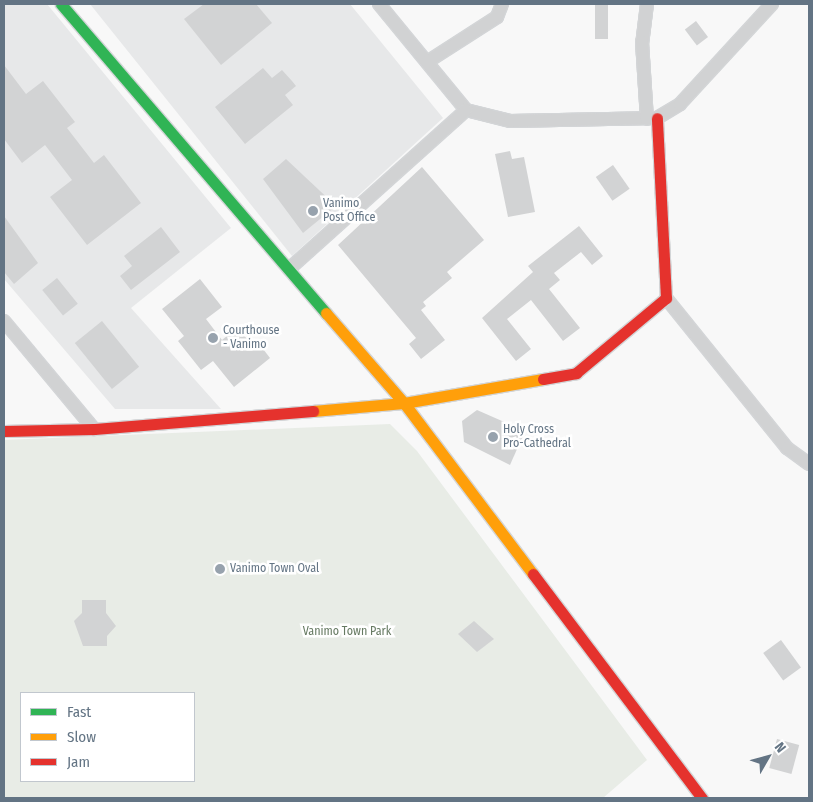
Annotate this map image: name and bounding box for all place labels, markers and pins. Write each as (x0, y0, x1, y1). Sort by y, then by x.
place label: Vanimo Post Office (323, 197, 375, 225)
marker: Vanimo Post Office (307, 205, 319, 217)
place label: Courthouse - Vanimo (223, 324, 280, 352)
marker: Courthouse - Vanimo (207, 332, 219, 344)
place label: Holy Cross Pro-Cathedral (503, 423, 571, 451)
marker: Holy Cross Pro-Cathedral (487, 431, 499, 443)
place label: Vanimo Town Oval (230, 562, 319, 576)
marker: Vanimo Town Oval (214, 563, 226, 575)

